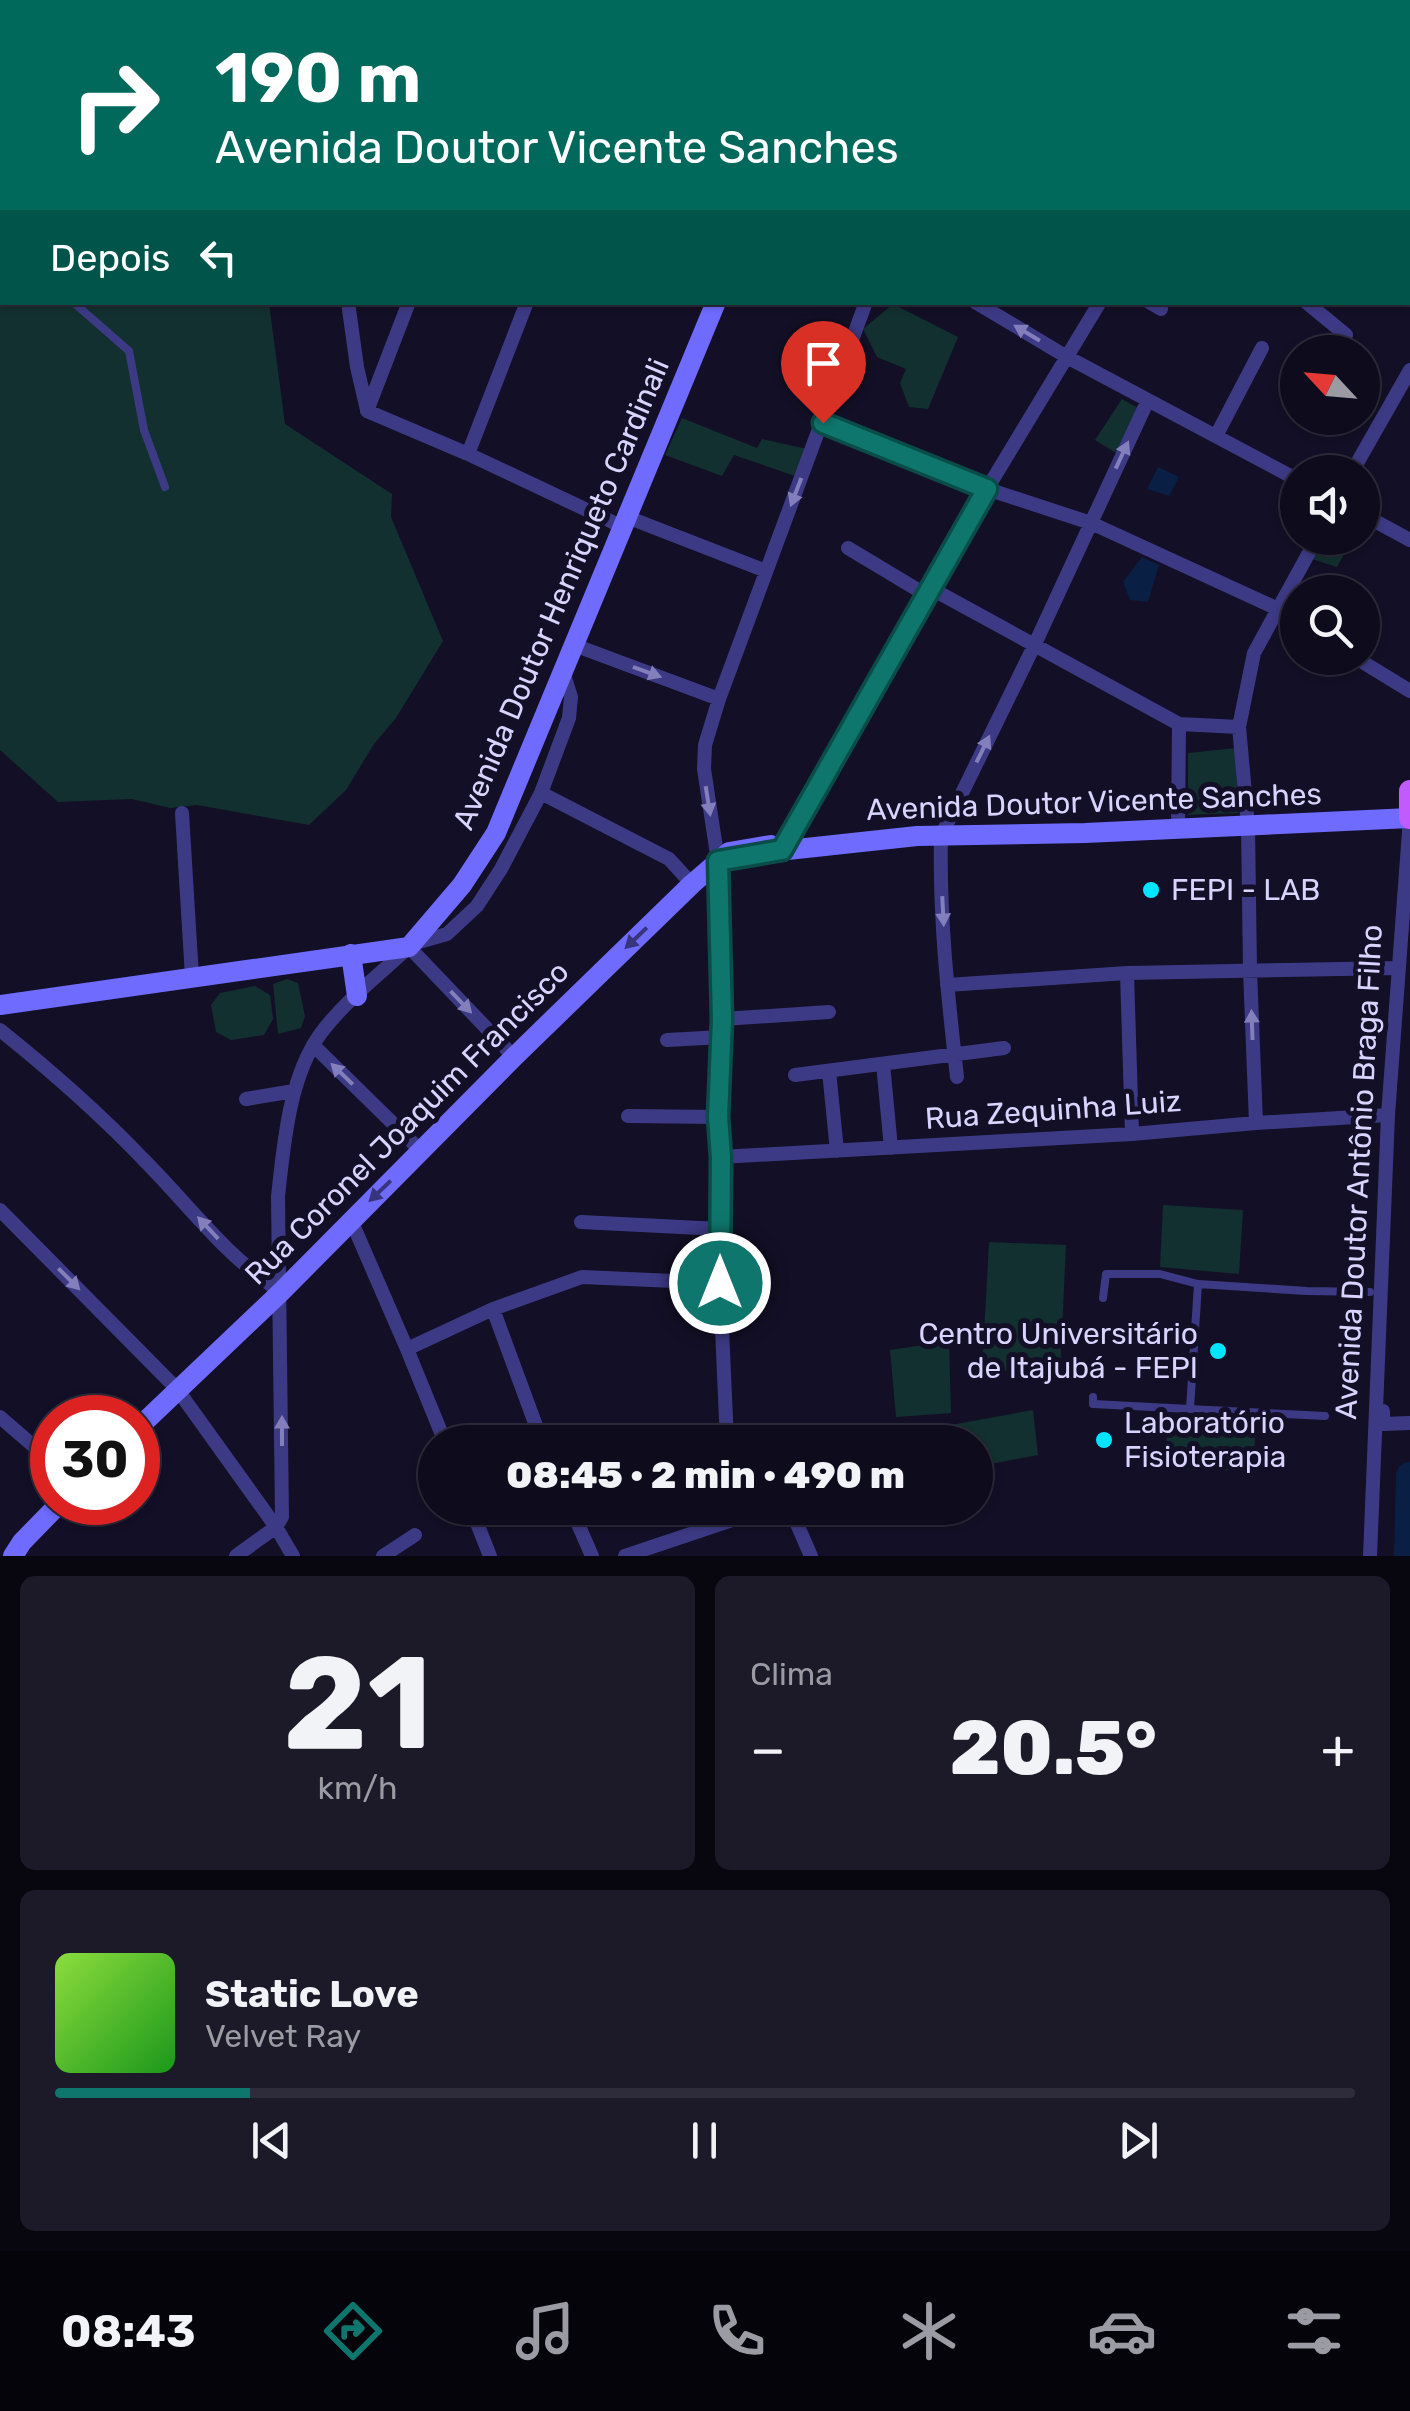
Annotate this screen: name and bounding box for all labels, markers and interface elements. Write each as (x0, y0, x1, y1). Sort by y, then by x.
text: 190 m (215, 37, 421, 120)
icon: right (50, 40, 180, 170)
text: Avenida Doutor Vicente Sanches (215, 121, 899, 174)
icon: left (191, 230, 246, 285)
text: Depois (50, 235, 171, 281)
pin (781, 321, 866, 424)
one-way arrow (1013, 325, 1041, 342)
north arrow (1280, 335, 1380, 435)
map controls (1280, 335, 1380, 675)
icon: arrive (796, 336, 851, 391)
street label: Avenida Doutor Henriqueto Cardinali (445, 353, 677, 835)
one-way arrow (1114, 440, 1131, 469)
button: sound (1280, 455, 1380, 555)
one-way arrow (788, 478, 803, 508)
button: search (1280, 575, 1380, 675)
one-way arrow (632, 665, 662, 680)
one-way arrow (975, 734, 992, 763)
street label: Avenida Doutor Vicente Sanches (866, 776, 1322, 828)
one-way arrow (701, 786, 717, 817)
place label: FEPI - LAB (1171, 872, 1320, 908)
marker: FEPI - LAB (1140, 879, 1162, 901)
one-way arrow (935, 895, 951, 927)
street label: Avenida Doutor Antônio Braga Filho (1328, 924, 1390, 1420)
one-way arrow (625, 926, 649, 949)
street label: Rua Coronel Joaquim Francisco (238, 954, 576, 1292)
one-way arrow (449, 990, 472, 1014)
one-way arrow (1244, 1009, 1260, 1041)
one-way arrow (331, 1062, 355, 1086)
street label: Rua Zequinha Luiz (924, 1083, 1182, 1137)
one-way arrow (369, 1179, 393, 1202)
one-way arrow (197, 1216, 220, 1240)
position arrow (668, 1231, 772, 1335)
one-way arrow (56, 1267, 80, 1291)
place label: Centro Universitário de Itajubá - FEPI (918, 1316, 1198, 1386)
marker: Centro Universitário de Itajubá - FEPI (1207, 1340, 1229, 1362)
speed limit sign: 30 (30, 1395, 160, 1525)
place label: Laboratório Fisioterapia (1124, 1405, 1286, 1475)
one-way arrow (274, 1414, 290, 1446)
marker: Laboratório Fisioterapia (1093, 1429, 1115, 1451)
text: 08:45 · 2 min · 490 m (506, 1452, 905, 1498)
text: 21 (283, 1626, 432, 1781)
text: Clima (750, 1655, 833, 1693)
text: 20.5° (950, 1704, 1157, 1793)
text: − (750, 1717, 786, 1782)
text: + (1321, 1717, 1355, 1782)
text: km/h (318, 1769, 397, 1807)
text: Static Love (205, 1971, 419, 2017)
text: Velvet Ray (205, 2017, 361, 2055)
icon: previous (244, 2113, 299, 2168)
icon: pause (677, 2113, 732, 2168)
icon: next (1111, 2113, 1166, 2168)
icon: directions (318, 2296, 388, 2366)
icon: music (510, 2296, 580, 2366)
icon: phone (702, 2296, 772, 2366)
icon: climate (894, 2296, 964, 2366)
icon: car (1087, 2296, 1157, 2366)
icon: filters (1279, 2296, 1349, 2366)
text: 08:43 (61, 2305, 196, 2358)

